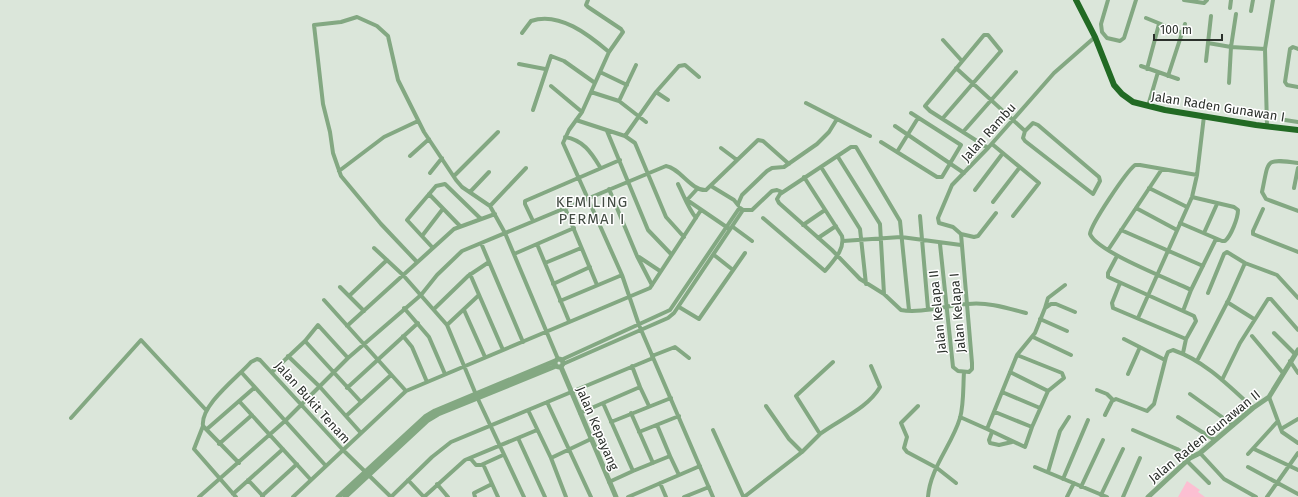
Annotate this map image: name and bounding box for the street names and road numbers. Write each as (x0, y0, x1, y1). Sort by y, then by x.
street label: Jalan Raden Gunawan I (1150, 89, 1286, 124)
street label: Jalan Rambu (958, 100, 1019, 165)
street label: Jalan Kelapa II (926, 269, 949, 354)
street label: Jalan Kelapa I (947, 272, 968, 354)
street label: Jalan Bukit Tenam (272, 358, 354, 447)
street label: Jalan Kepayang (573, 384, 622, 473)
street label: Jalan Raden Gunawan II (1146, 387, 1263, 486)

